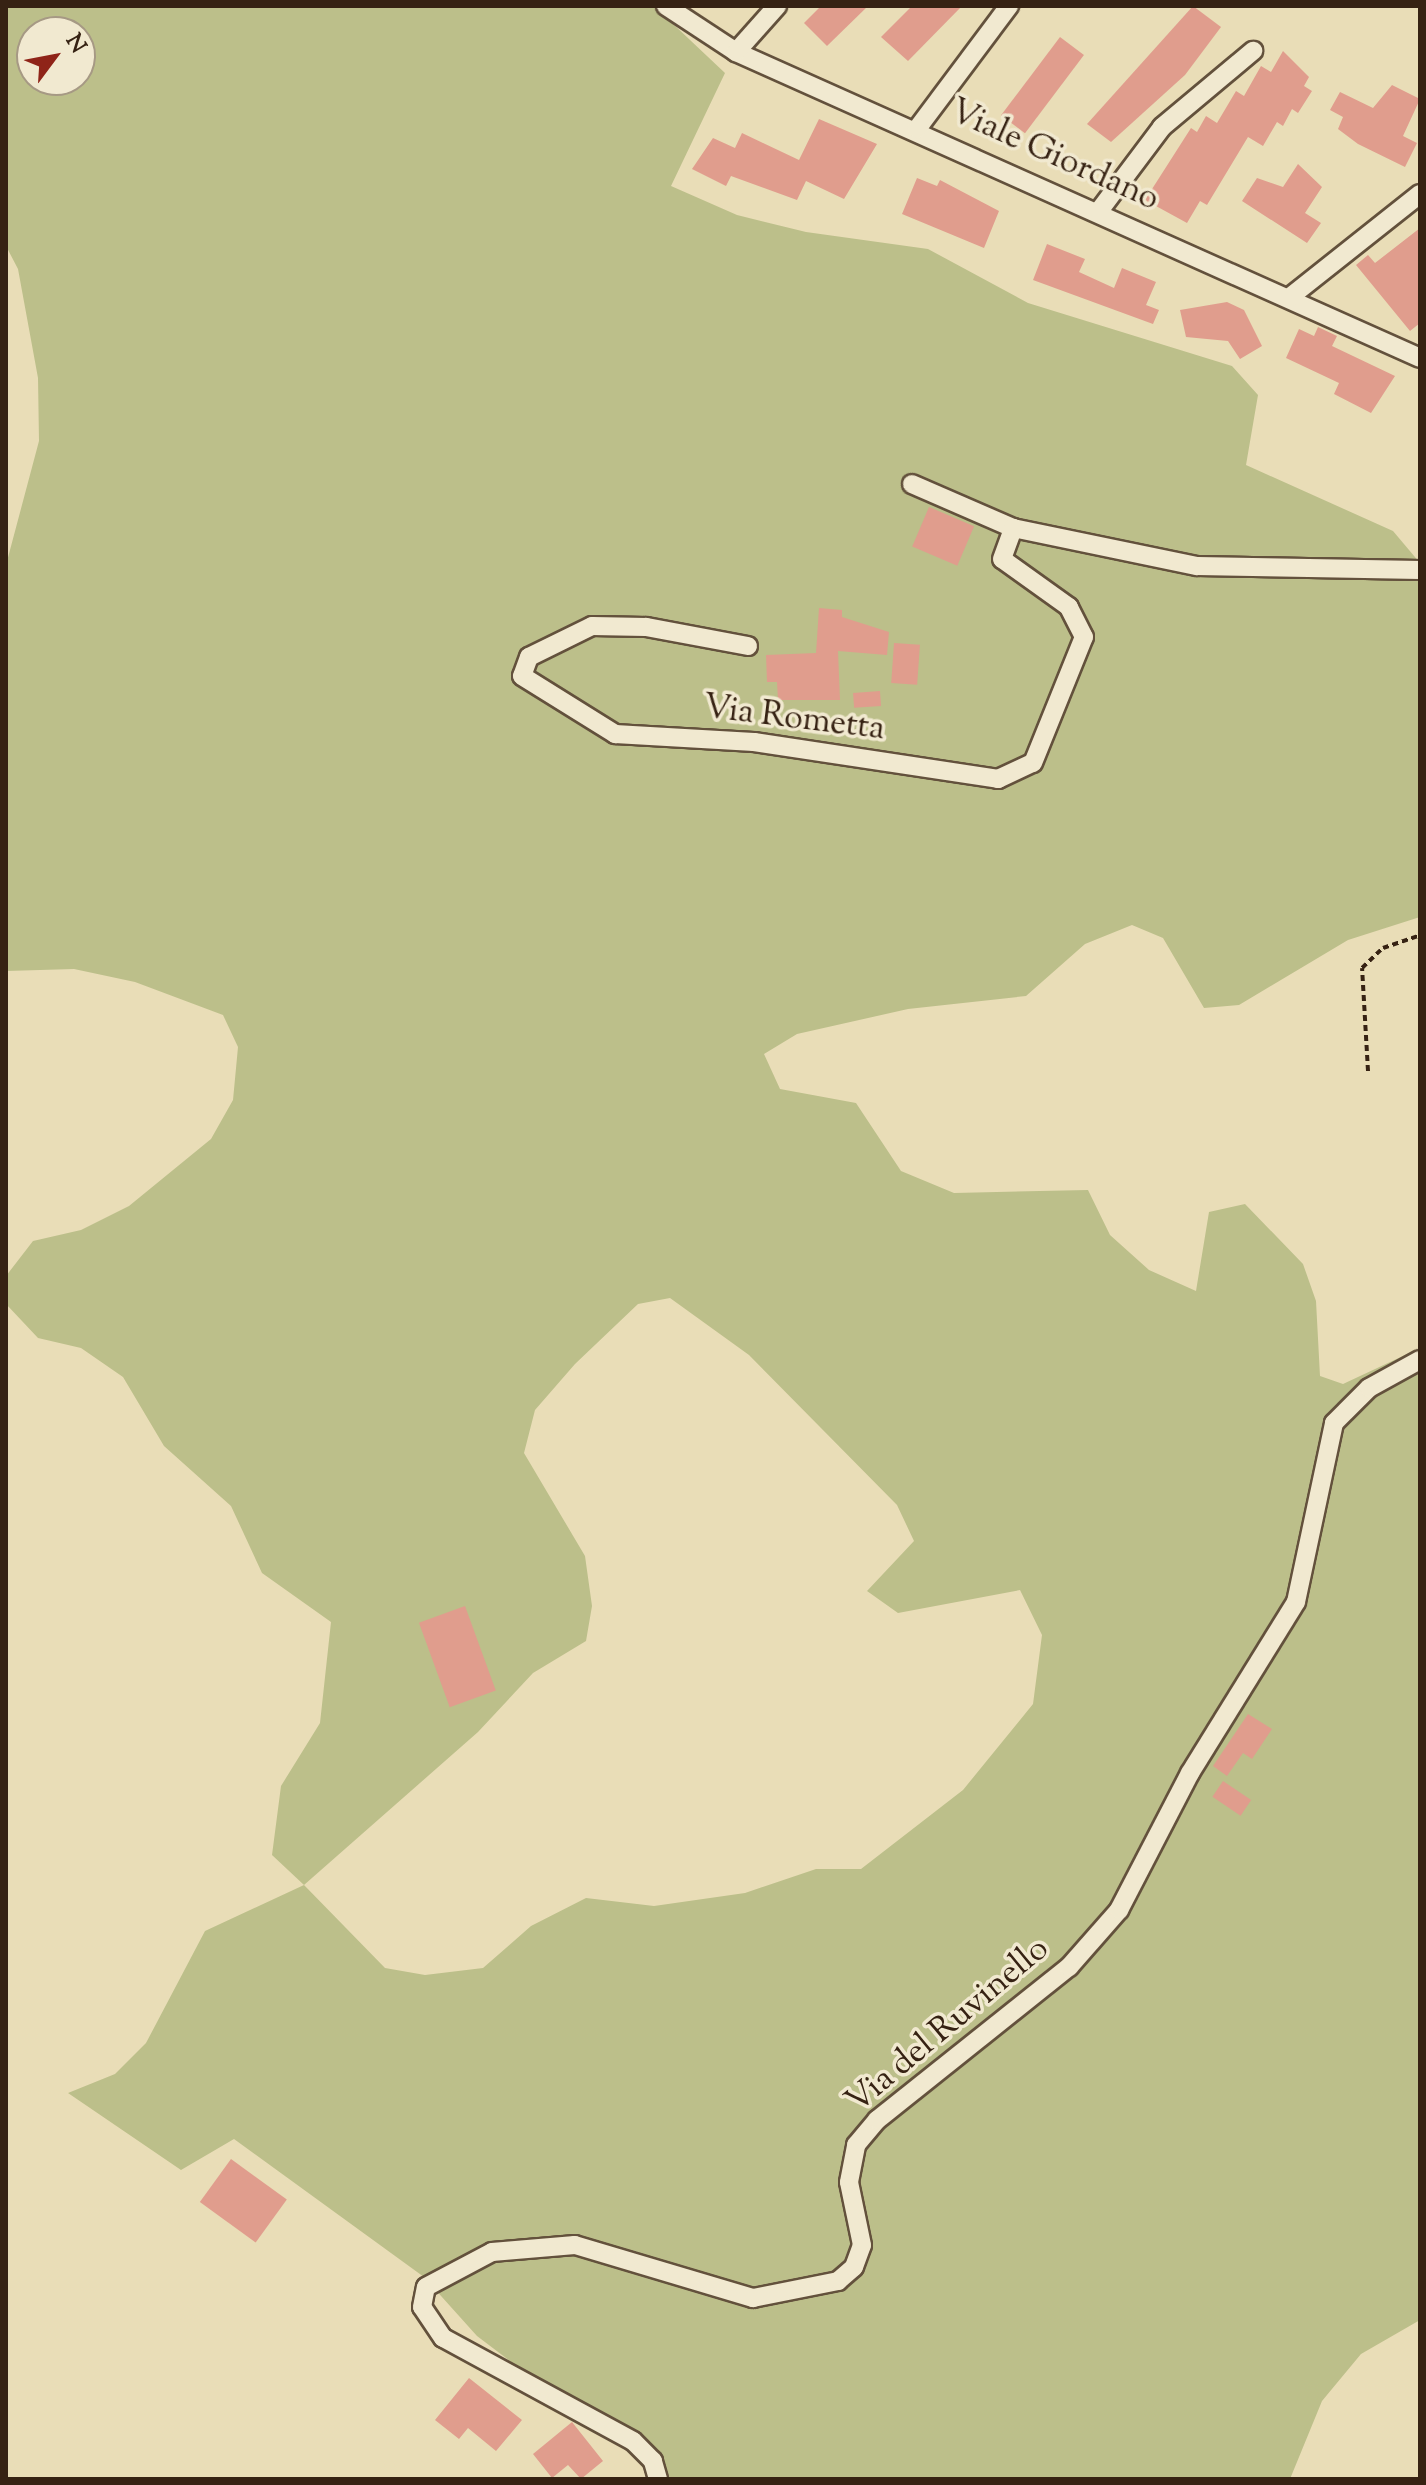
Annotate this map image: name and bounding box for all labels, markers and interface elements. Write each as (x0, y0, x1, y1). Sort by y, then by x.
north arrow (16, 16, 96, 96)
text: N (56, 28, 93, 60)
street label: Viale Giordano (943, 92, 1165, 220)
street label: Via Rometta (701, 688, 887, 750)
street label: Via del Ruvinello (838, 1929, 1058, 2123)

